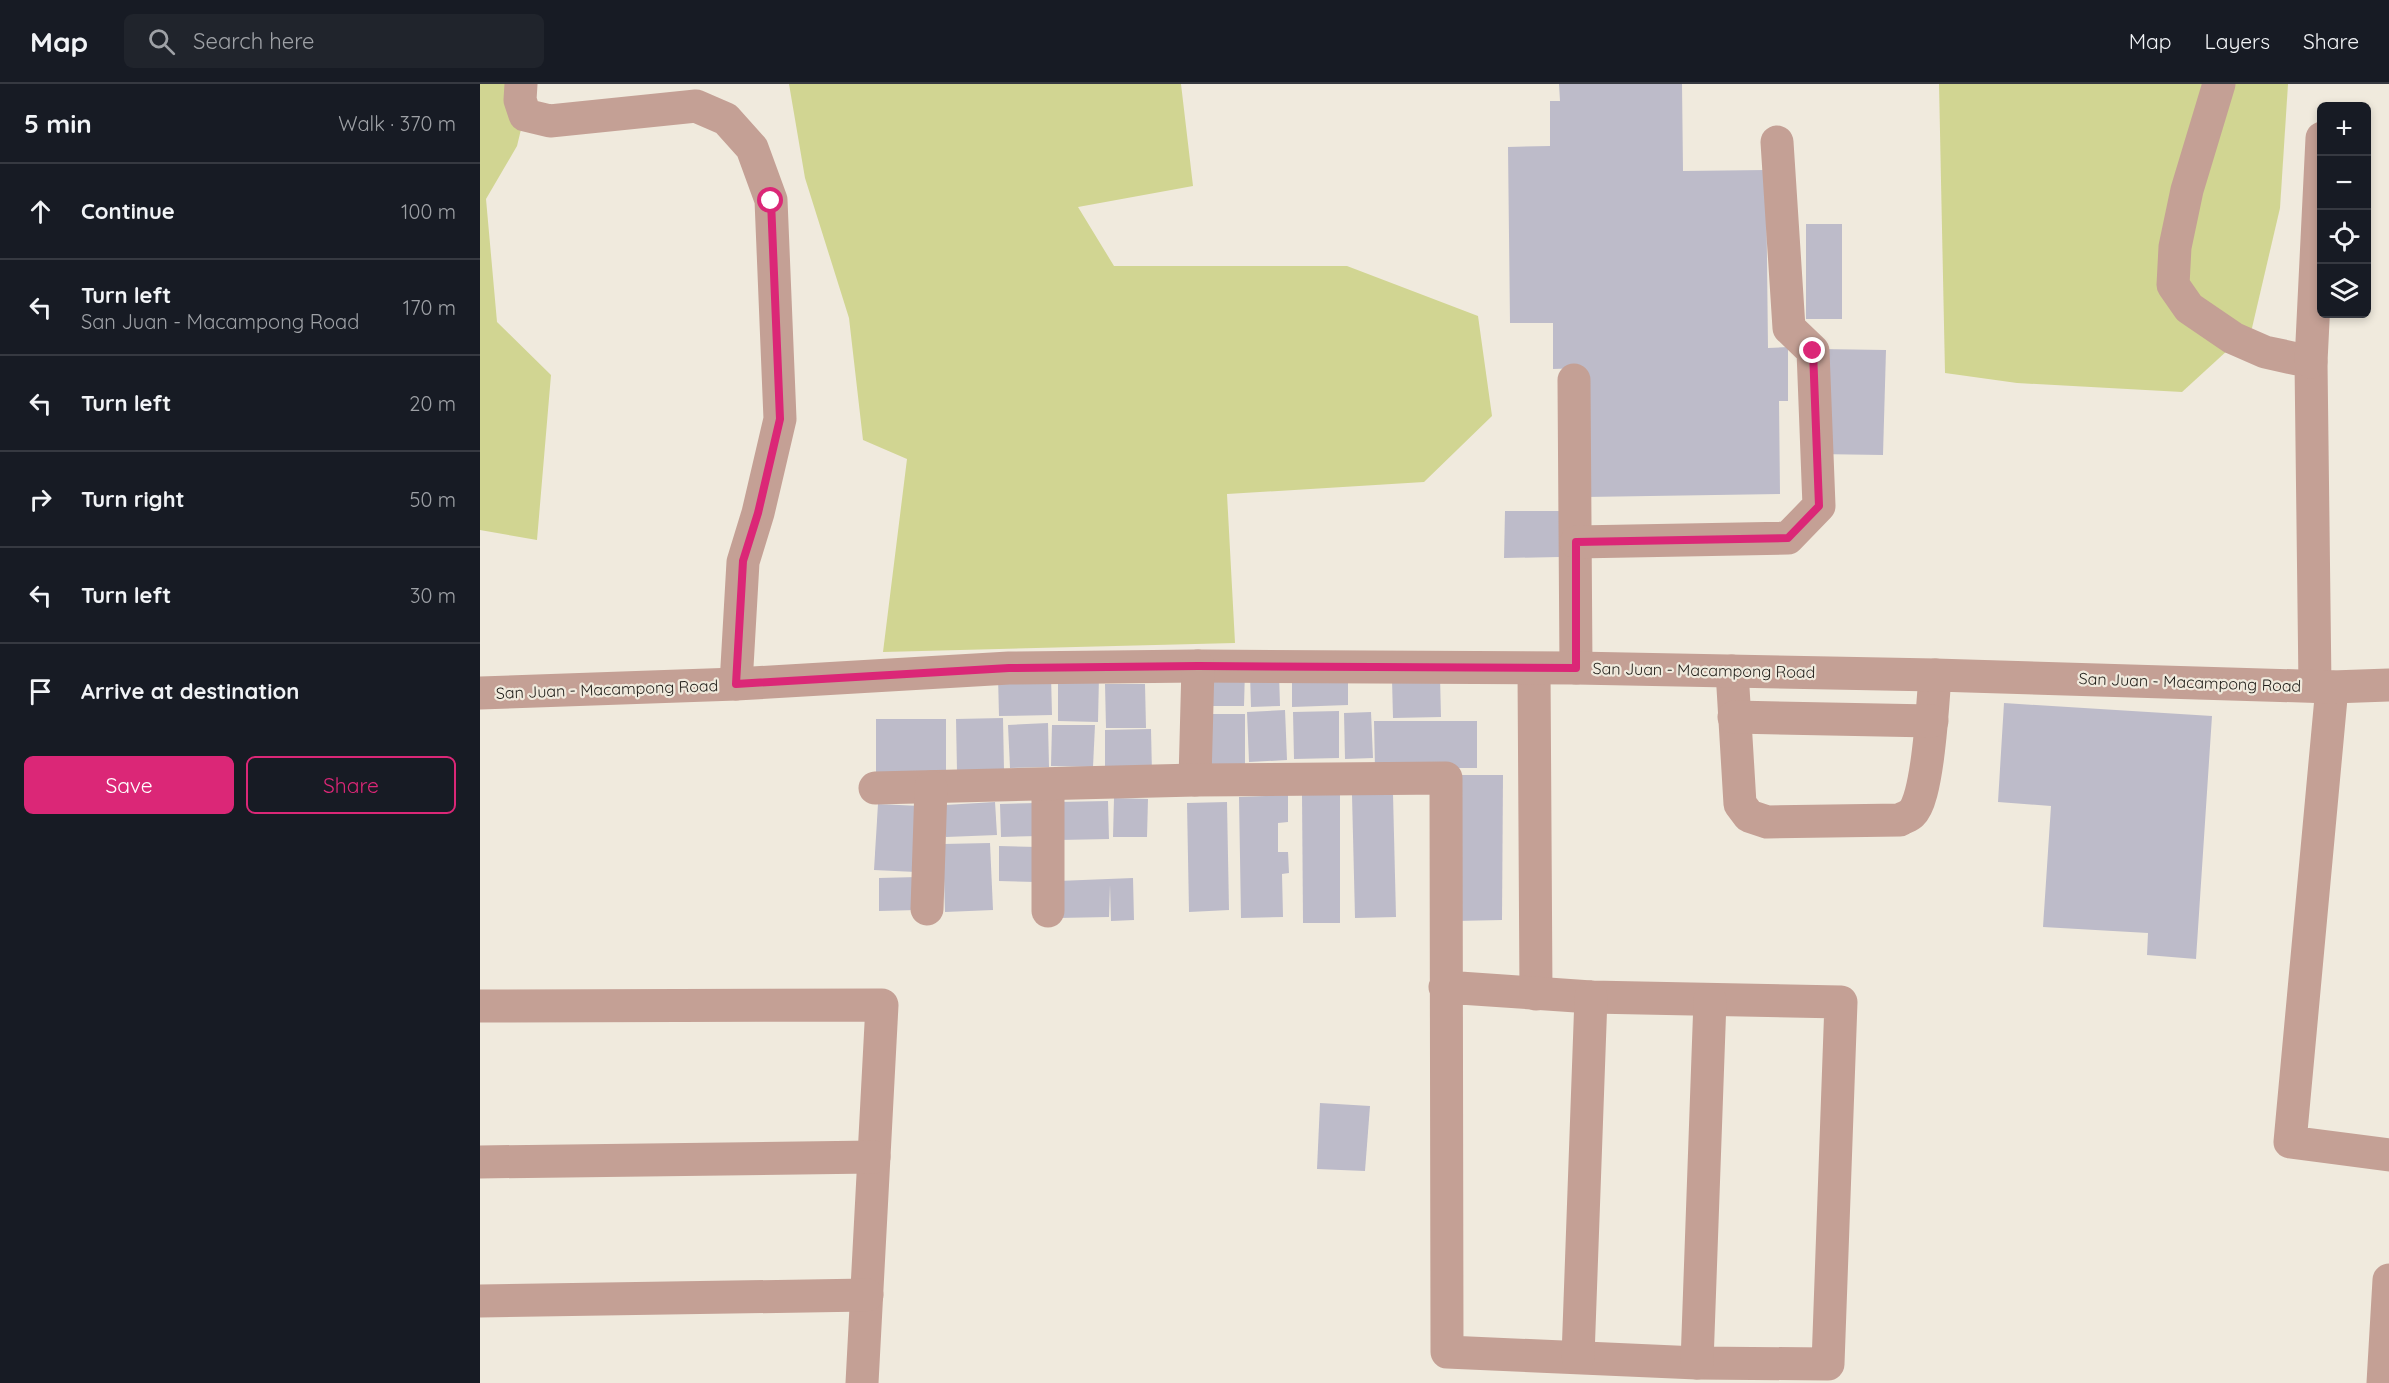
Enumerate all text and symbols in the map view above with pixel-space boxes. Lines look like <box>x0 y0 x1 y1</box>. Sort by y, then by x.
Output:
search box <box>124 14 544 68</box>
text: Map <box>30 24 88 59</box>
icon: search <box>145 25 178 58</box>
text: Search here <box>193 27 315 55</box>
text: Map <box>2129 28 2172 54</box>
text: Layers <box>2205 28 2270 54</box>
text: Share <box>2303 28 2359 54</box>
map controls <box>2317 102 2371 318</box>
button: + <box>2317 102 2371 156</box>
text: 5 min <box>24 107 92 140</box>
text: Walk · 370 m <box>338 111 456 136</box>
button: − <box>2317 156 2371 210</box>
route start <box>757 187 783 213</box>
icon: ahead <box>24 195 57 228</box>
text: Continue <box>81 197 175 225</box>
text: 100 m <box>401 199 456 224</box>
button: locate <box>2317 210 2371 264</box>
button: layers <box>2317 264 2371 318</box>
text: Turn left <box>81 281 171 309</box>
icon: left <box>24 291 57 324</box>
text: 170 m <box>403 295 456 320</box>
text: San Juan - Macampong Road <box>81 309 359 334</box>
route end <box>1799 337 1825 363</box>
icon: left <box>24 387 57 420</box>
text: Turn left <box>81 389 171 417</box>
text: 20 m <box>409 391 456 416</box>
icon: right <box>24 483 57 516</box>
text: Turn right <box>81 485 185 513</box>
text: 50 m <box>410 487 456 512</box>
icon: left <box>24 579 57 612</box>
text: Turn left <box>81 581 171 609</box>
text: 30 m <box>410 583 456 608</box>
street label: San Juan - Macampong Road <box>1593 658 1815 682</box>
street label: San Juan - Macampong Road <box>2078 668 2302 696</box>
icon: arrive <box>24 675 57 708</box>
street label: San Juan - Macampong Road <box>495 675 719 703</box>
text: Arrive at destination <box>81 677 299 705</box>
button: Save <box>24 756 234 814</box>
button: Share <box>246 756 456 814</box>

